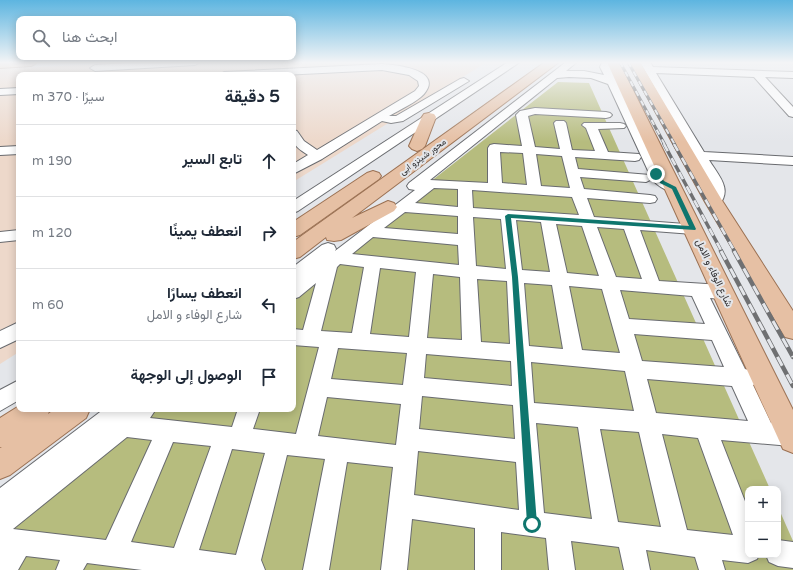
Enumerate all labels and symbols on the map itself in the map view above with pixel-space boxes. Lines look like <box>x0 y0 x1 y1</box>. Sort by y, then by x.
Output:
street label: محور شينزو ابى <box>398 136 449 178</box>
route end <box>647 165 665 183</box>
street label: شارع الوفاء و الامل <box>693 237 735 309</box>
route start <box>523 515 541 533</box>

